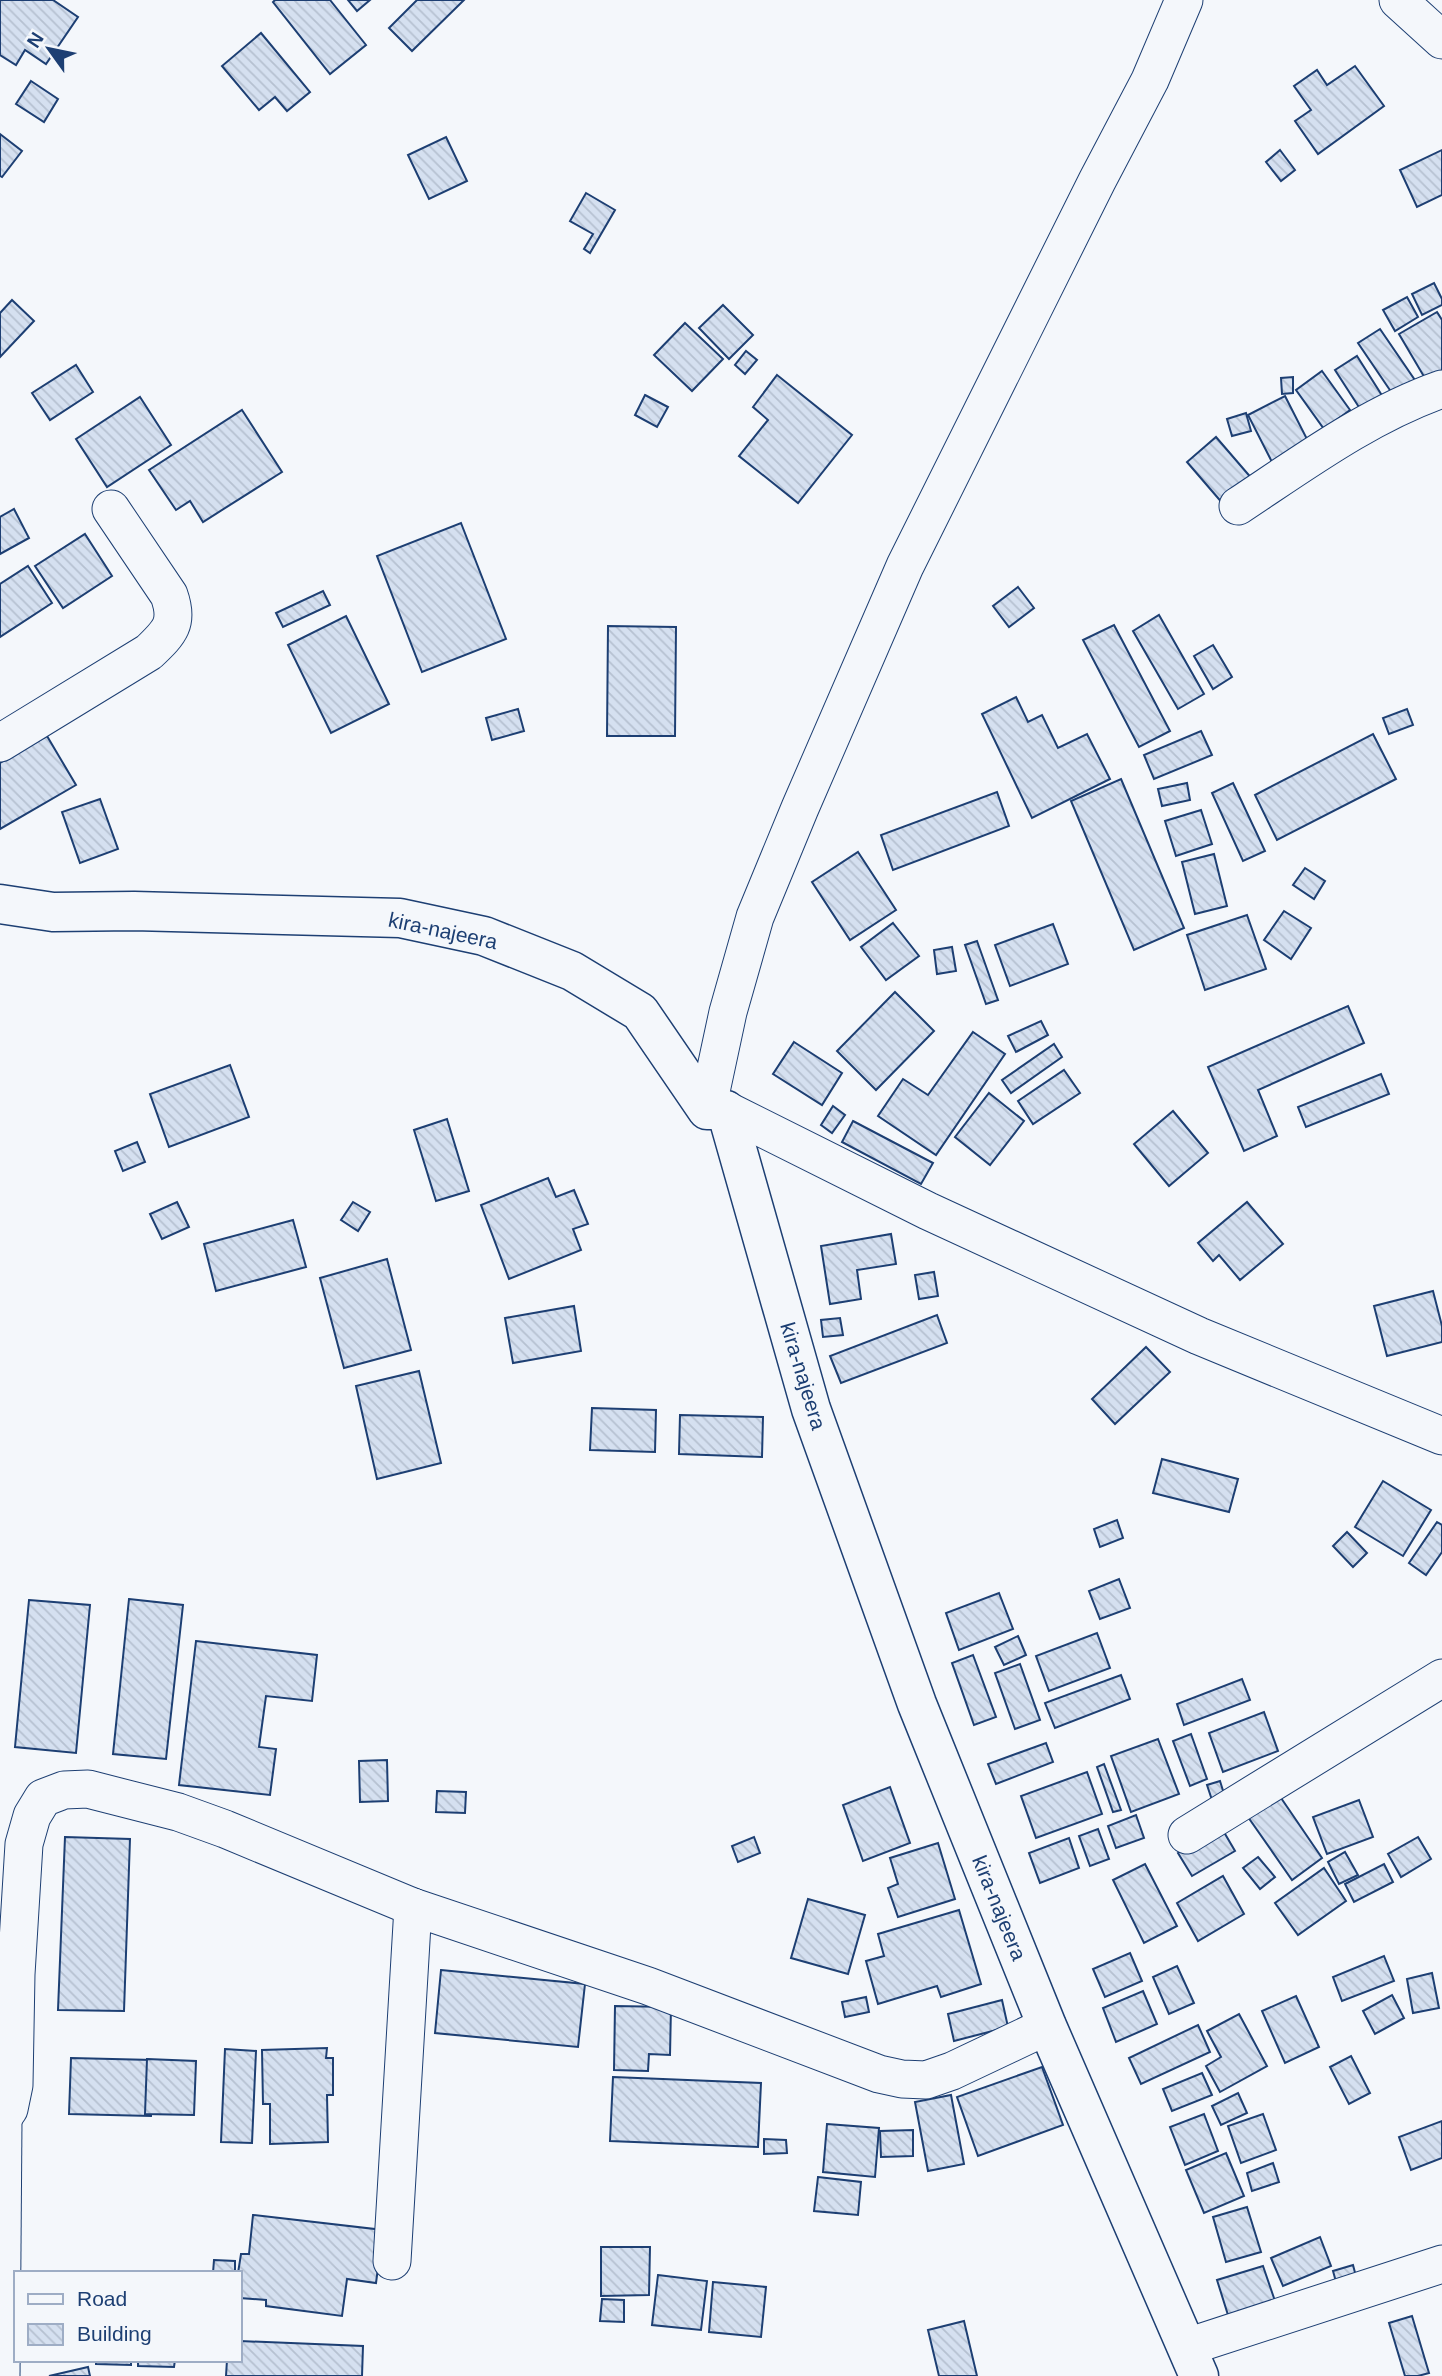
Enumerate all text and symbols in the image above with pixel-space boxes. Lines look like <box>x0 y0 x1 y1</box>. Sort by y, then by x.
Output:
north arrow <box>14 14 84 84</box>
text: N <box>23 29 48 51</box>
street label: kira-najeera <box>386 908 500 953</box>
street label: kira-najeera <box>776 1319 831 1433</box>
street label: kira-najeera <box>968 1852 1031 1964</box>
legend <box>14 2271 242 2362</box>
text: Road <box>77 2287 127 2310</box>
text: Building <box>77 2322 152 2345</box>

